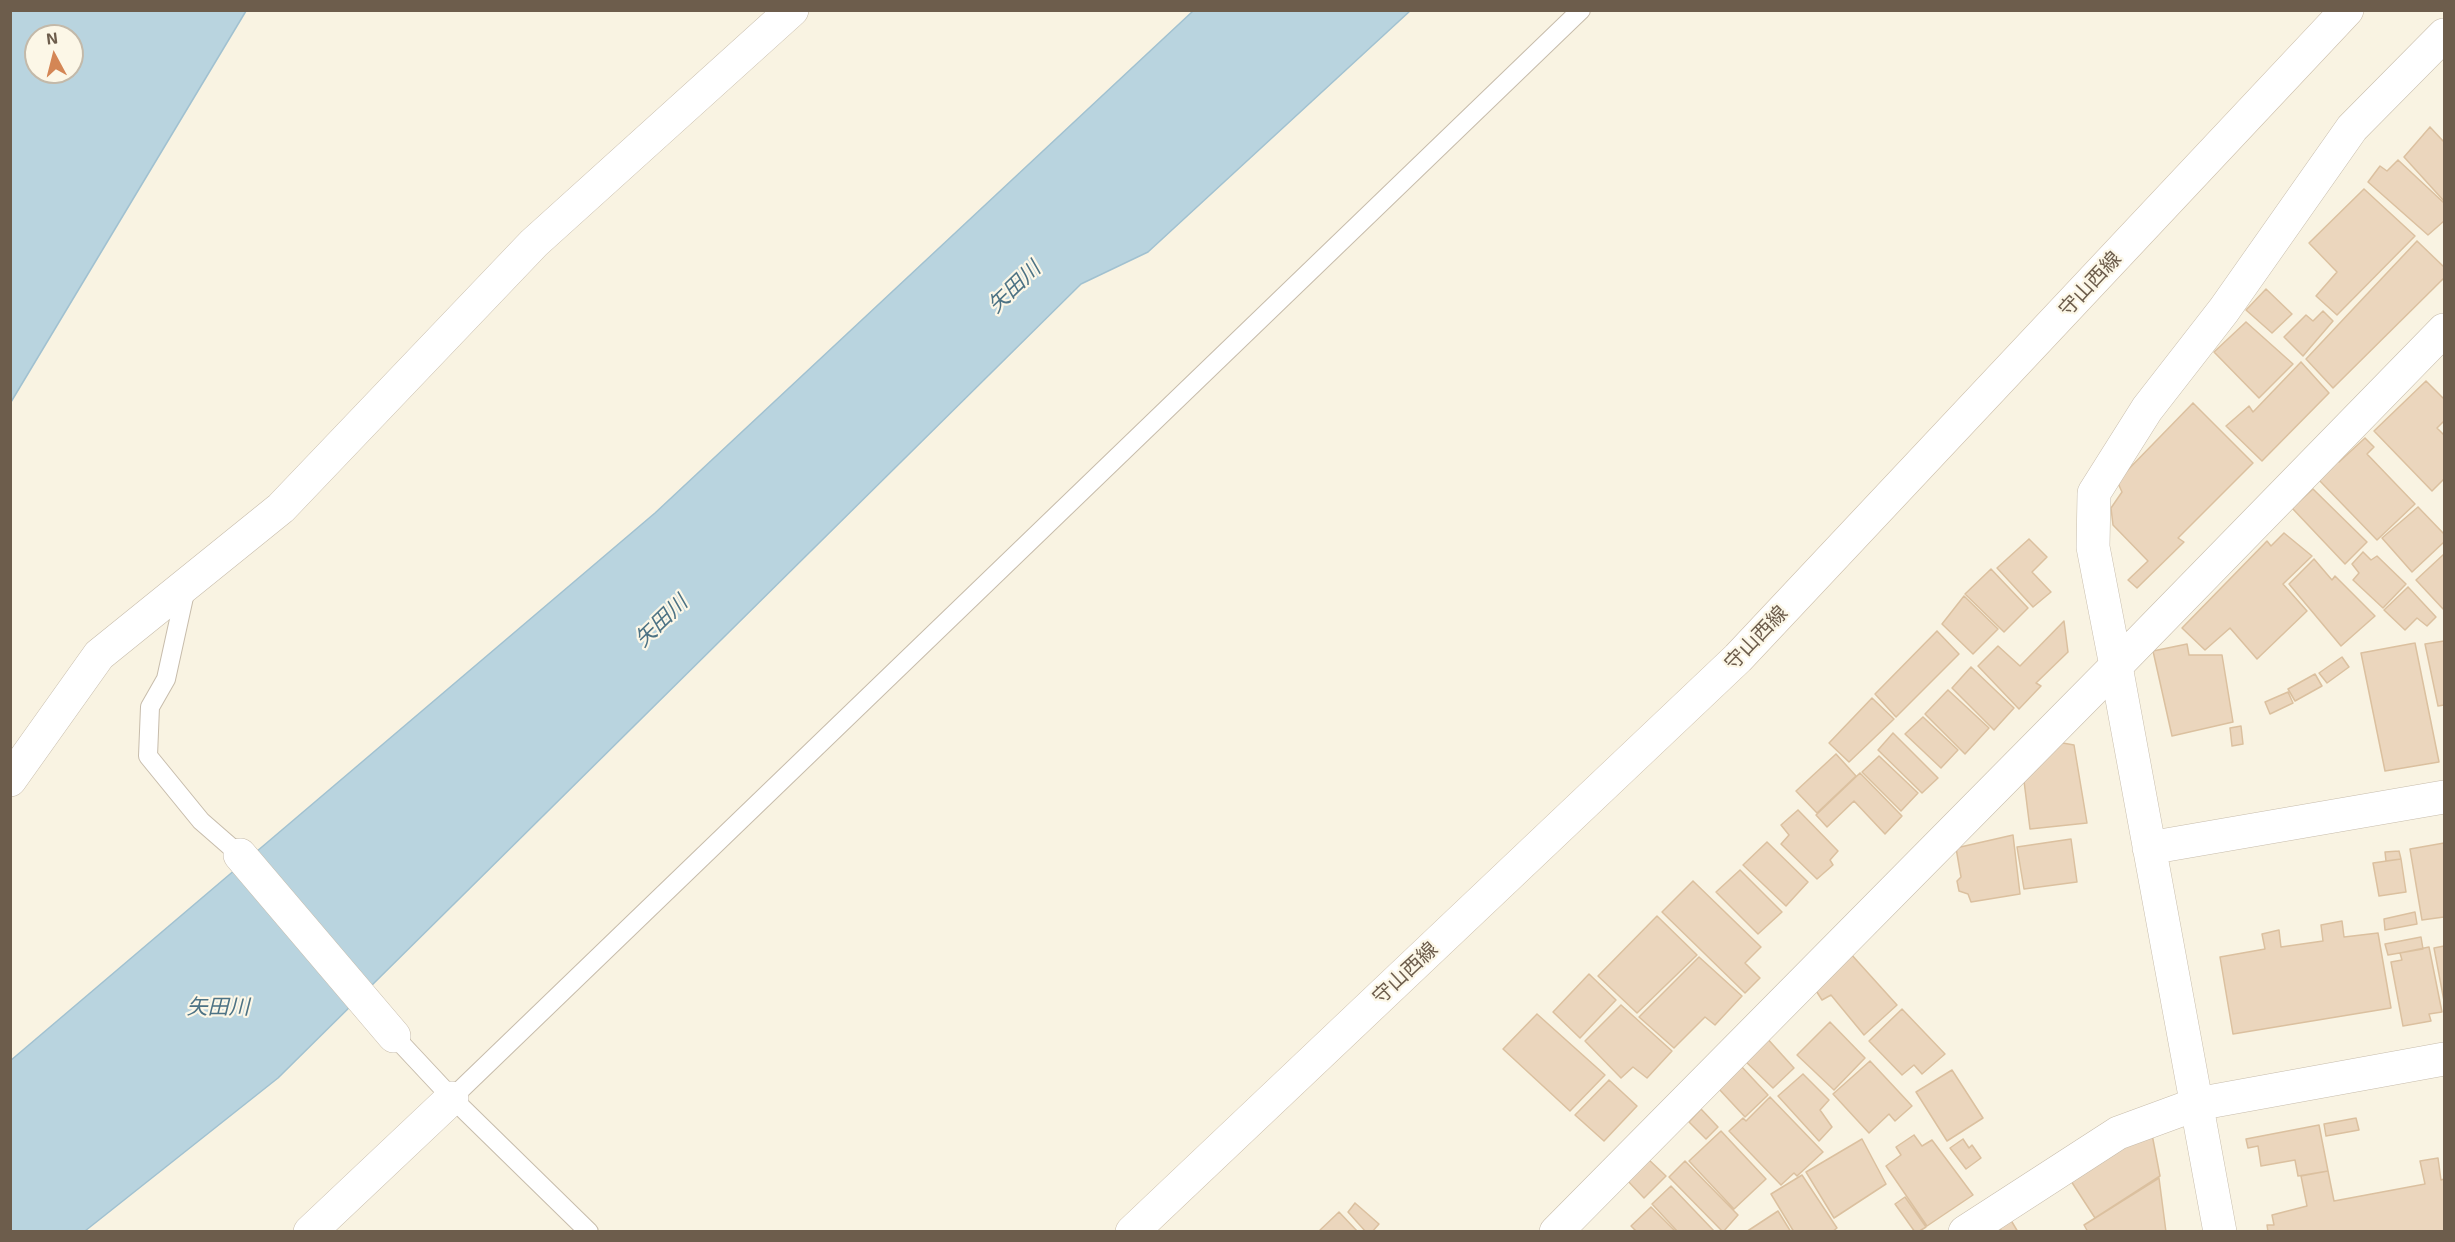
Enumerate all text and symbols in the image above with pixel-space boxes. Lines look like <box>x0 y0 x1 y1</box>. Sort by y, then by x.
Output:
north arrow <box>24 24 84 84</box>
text: N <box>45 27 59 48</box>
street label: 守山西線 <box>2054 247 2126 321</box>
water label: 矢田川 <box>983 256 1045 318</box>
water label: 矢田川 <box>630 590 692 652</box>
street label: 守山西線 <box>1720 601 1792 675</box>
street label: 守山西線 <box>1368 937 1442 1009</box>
water label: 矢田川 <box>187 994 249 1020</box>

